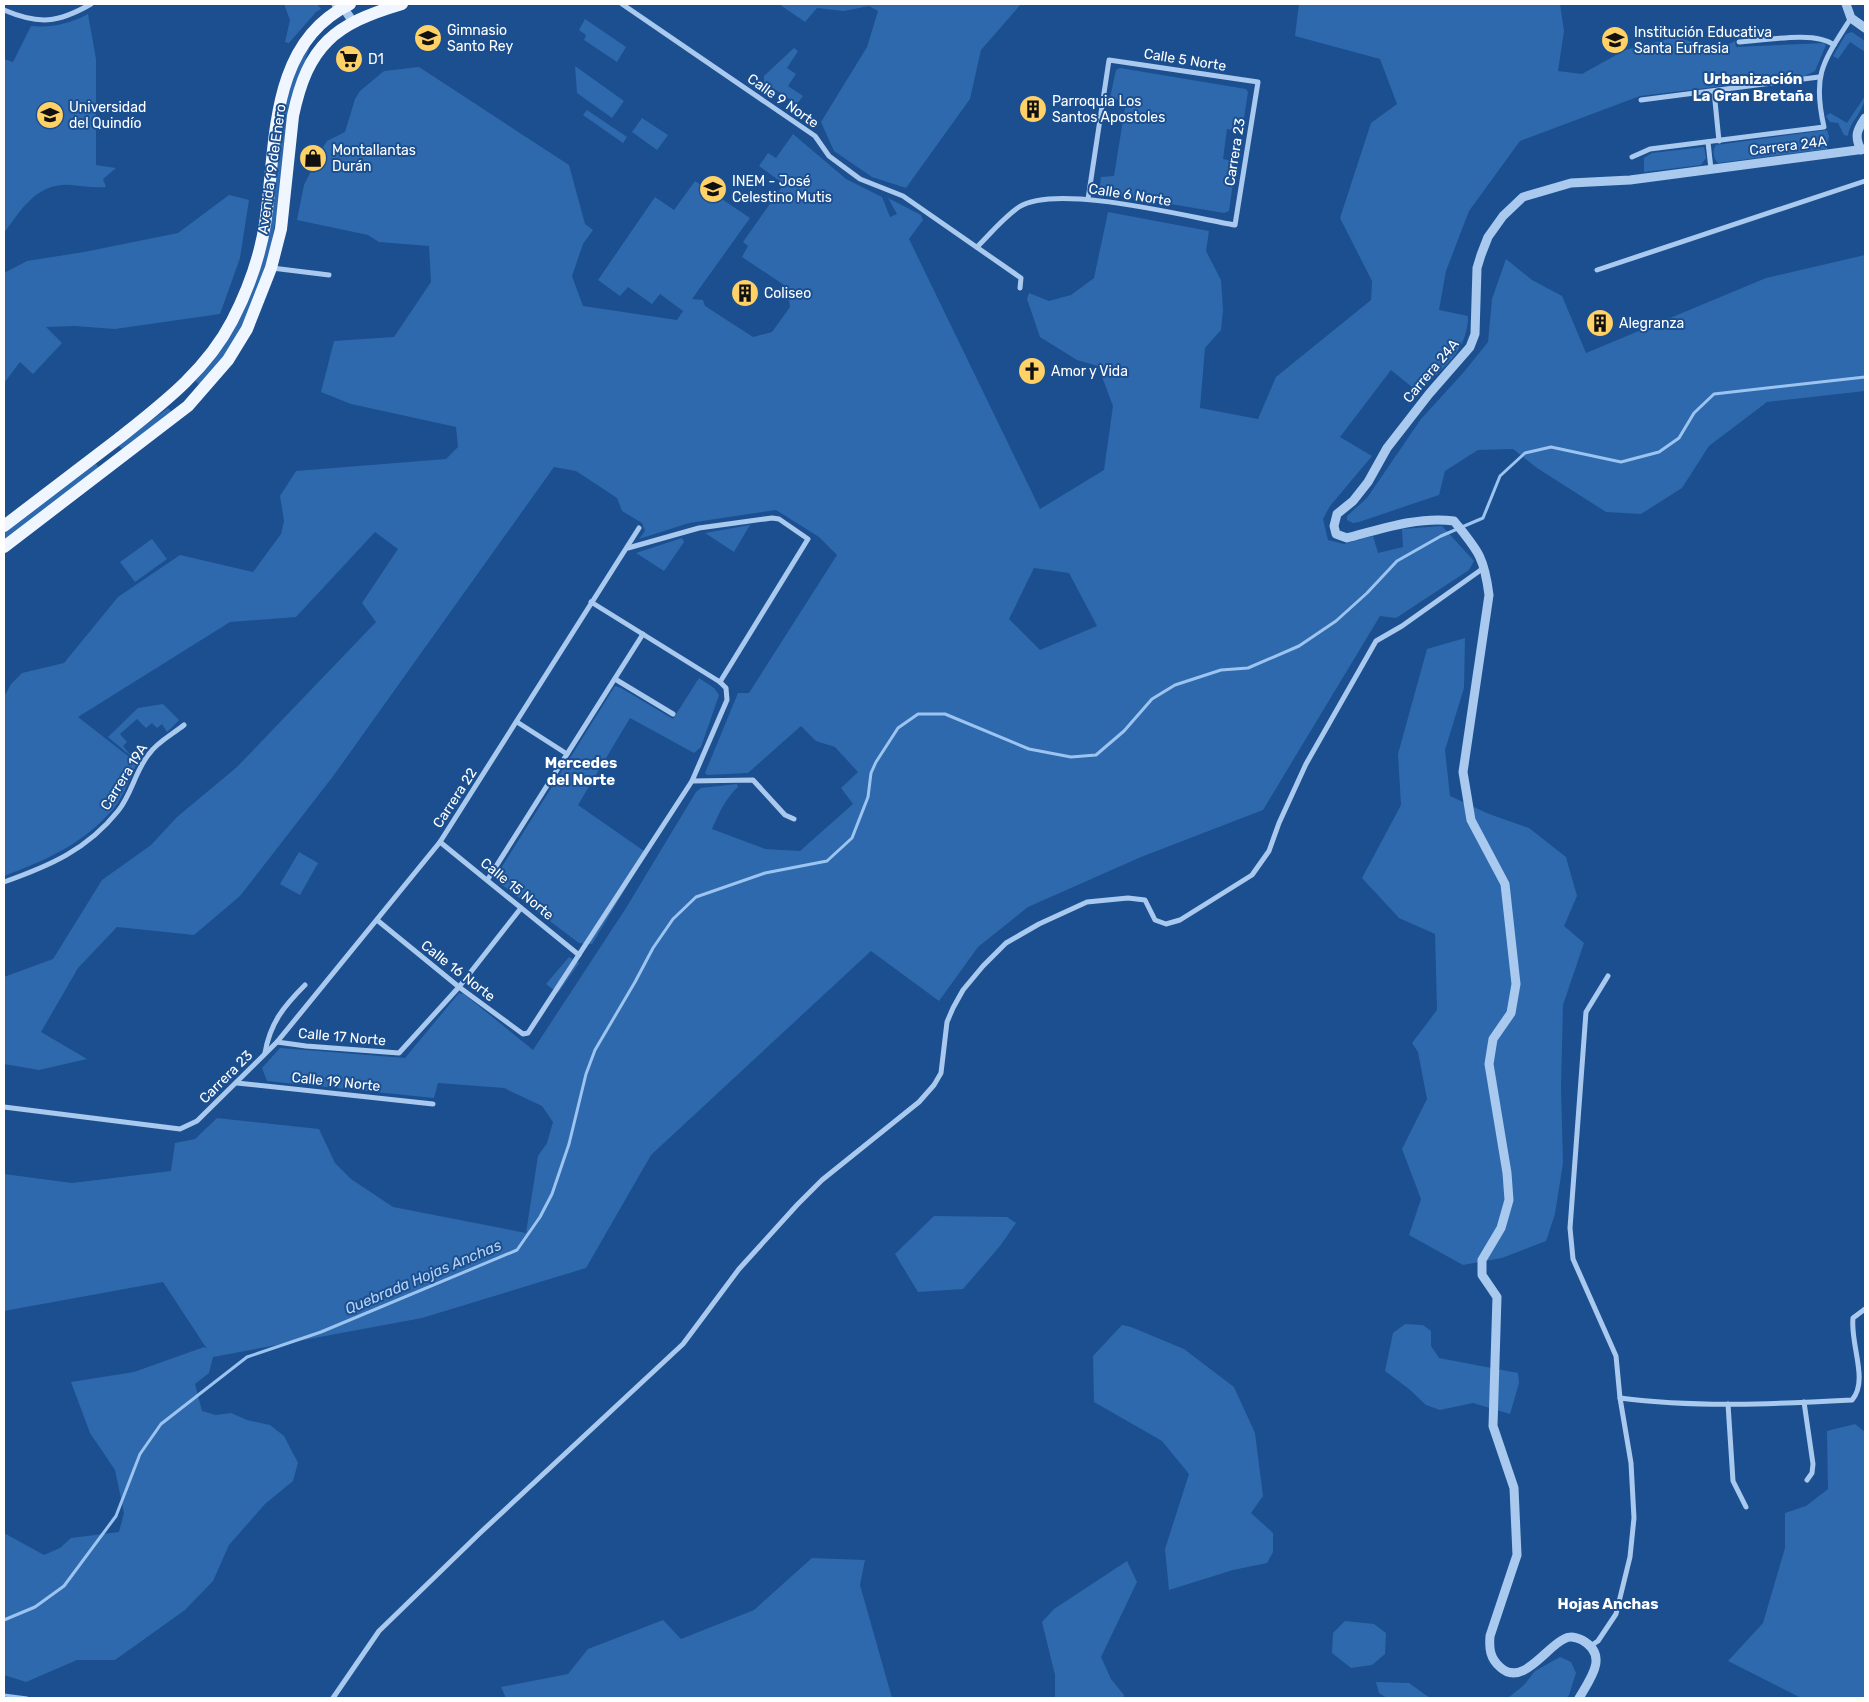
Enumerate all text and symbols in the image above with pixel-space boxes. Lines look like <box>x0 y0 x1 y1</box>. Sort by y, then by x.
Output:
place label: Gimnasio Santo Rey <box>447 22 513 55</box>
school or university icon: Gimnasio Santo Rey <box>413 23 443 53</box>
place label: Institución Educativa Santa Eufrasia <box>1634 24 1772 57</box>
school or university icon: Institución Educativa Santa Eufrasia <box>1600 25 1630 55</box>
supermarket icon: D1 <box>334 44 364 74</box>
street label: Calle 5 Norte <box>1143 45 1228 75</box>
place label: D1 <box>368 51 384 68</box>
street label: Calle 9 Norte <box>744 70 822 132</box>
district label: Urbanización La Gran Bretaña <box>1693 70 1814 105</box>
place label: Parroquia Los Santos Apostoles <box>1052 93 1165 126</box>
building icon: Parroquia Los Santos Apostoles <box>1018 94 1048 124</box>
place label: Universidad del Quindío <box>69 99 146 132</box>
school or university icon: Universidad del Quindío <box>35 100 65 130</box>
street label: Avenida 19 de Enero <box>254 103 290 235</box>
street label: Carrera 23 <box>1221 117 1249 187</box>
street label: Carrera 24A <box>1748 133 1828 159</box>
place label: Montallantas Durán <box>332 142 416 175</box>
shop icon: Montallantas Durán <box>298 143 328 173</box>
place label: INEM - José Celestino Mutis <box>732 173 832 206</box>
school or university icon: INEM - José Celestino Mutis <box>698 174 728 204</box>
street label: Calle 6 Norte <box>1087 180 1173 210</box>
building icon: Coliseo <box>730 278 760 308</box>
place label: Coliseo <box>764 285 811 302</box>
building icon: Alegranza <box>1585 308 1615 338</box>
place label: Alegranza <box>1619 315 1684 332</box>
street label: Carrera 24A <box>1399 335 1463 406</box>
church icon: Amor y Vida <box>1017 356 1047 386</box>
place label: Amor y Vida <box>1051 363 1128 380</box>
street label: Carrera 19A <box>97 740 151 813</box>
district label: Mercedes del Norte <box>545 754 617 789</box>
street label: Carrera 22 <box>429 765 481 831</box>
street label: Calle 15 Norte <box>477 854 557 924</box>
street label: Calle 16 Norte <box>418 937 499 1005</box>
street label: Calle 17 Norte <box>297 1025 387 1049</box>
street label: Carrera 23 <box>196 1047 256 1107</box>
street label: Calle 19 Norte <box>291 1069 381 1095</box>
water label: Quebrada Hojas Anchas <box>342 1236 504 1318</box>
district label: Hojas Anchas <box>1558 1595 1658 1613</box>

